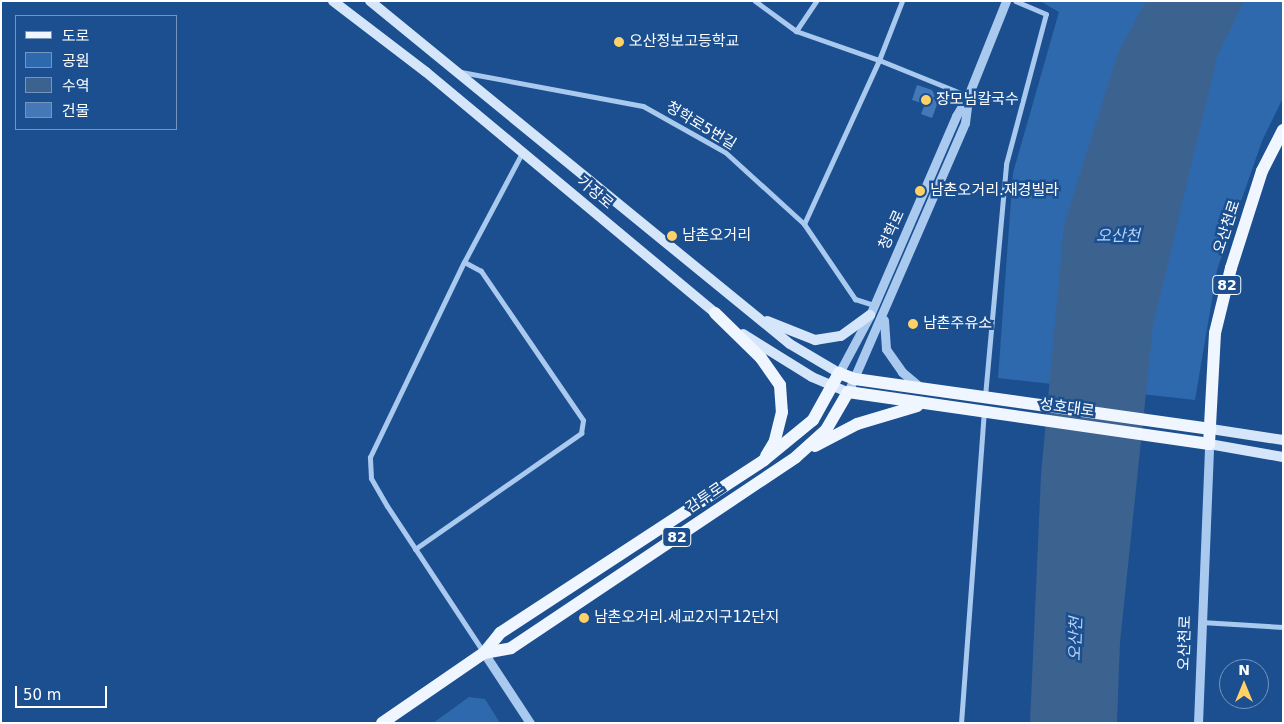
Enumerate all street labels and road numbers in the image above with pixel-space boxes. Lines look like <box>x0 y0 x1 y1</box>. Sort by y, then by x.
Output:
street label: 청학로5번길 <box>663 98 739 154</box>
street label: 가장로 <box>573 173 617 213</box>
street label: 오산천로 <box>1210 198 1244 256</box>
street label: 청학로 <box>875 207 909 253</box>
road number: 82 <box>1212 274 1242 296</box>
street label: 성호대로 <box>1038 395 1096 421</box>
street label: 감투로 <box>683 479 727 517</box>
road number: 82 <box>662 526 692 548</box>
street label: 오산천로 <box>1175 615 1195 671</box>

